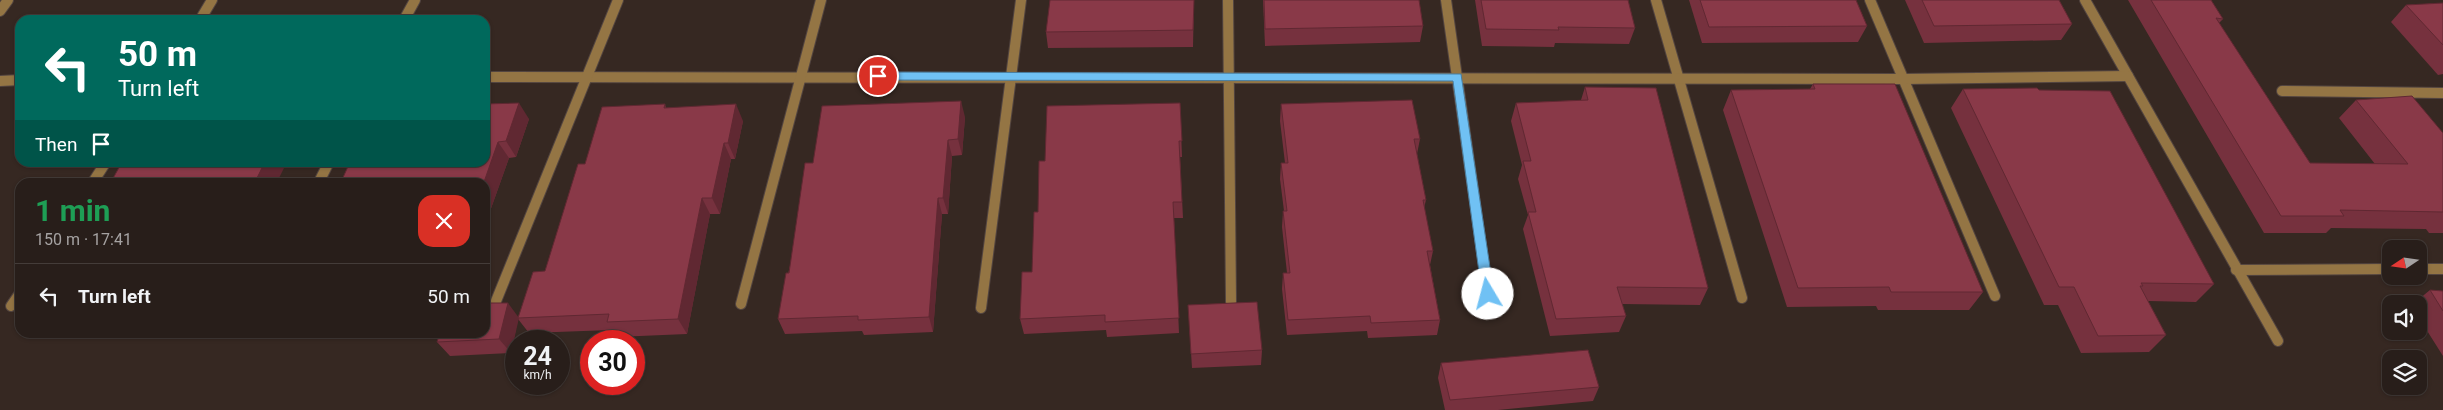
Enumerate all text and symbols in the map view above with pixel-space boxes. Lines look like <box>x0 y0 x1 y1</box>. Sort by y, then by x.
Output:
text: 50 m <box>118 34 197 75</box>
icon: left <box>35 35 100 100</box>
pin <box>857 55 899 97</box>
icon: arrive <box>864 62 892 90</box>
text: Turn left <box>118 76 199 101</box>
icon: arrive <box>87 130 115 158</box>
text: Then <box>35 133 77 156</box>
text: 1 min <box>35 193 110 228</box>
button: close <box>418 195 470 247</box>
text: 150 m · 17:41 <box>35 230 132 249</box>
north arrow <box>2382 240 2428 285</box>
map controls <box>2382 240 2427 395</box>
position arrow <box>1461 267 1513 319</box>
icon: left <box>35 282 63 310</box>
text: Turn left <box>78 285 151 308</box>
text: 50 m <box>427 285 470 308</box>
button: sound <box>2382 295 2427 340</box>
speed limit sign: 30 <box>580 330 645 395</box>
text: 24 <box>523 342 552 371</box>
button: layers <box>2382 350 2427 395</box>
text: km/h <box>523 368 552 382</box>

